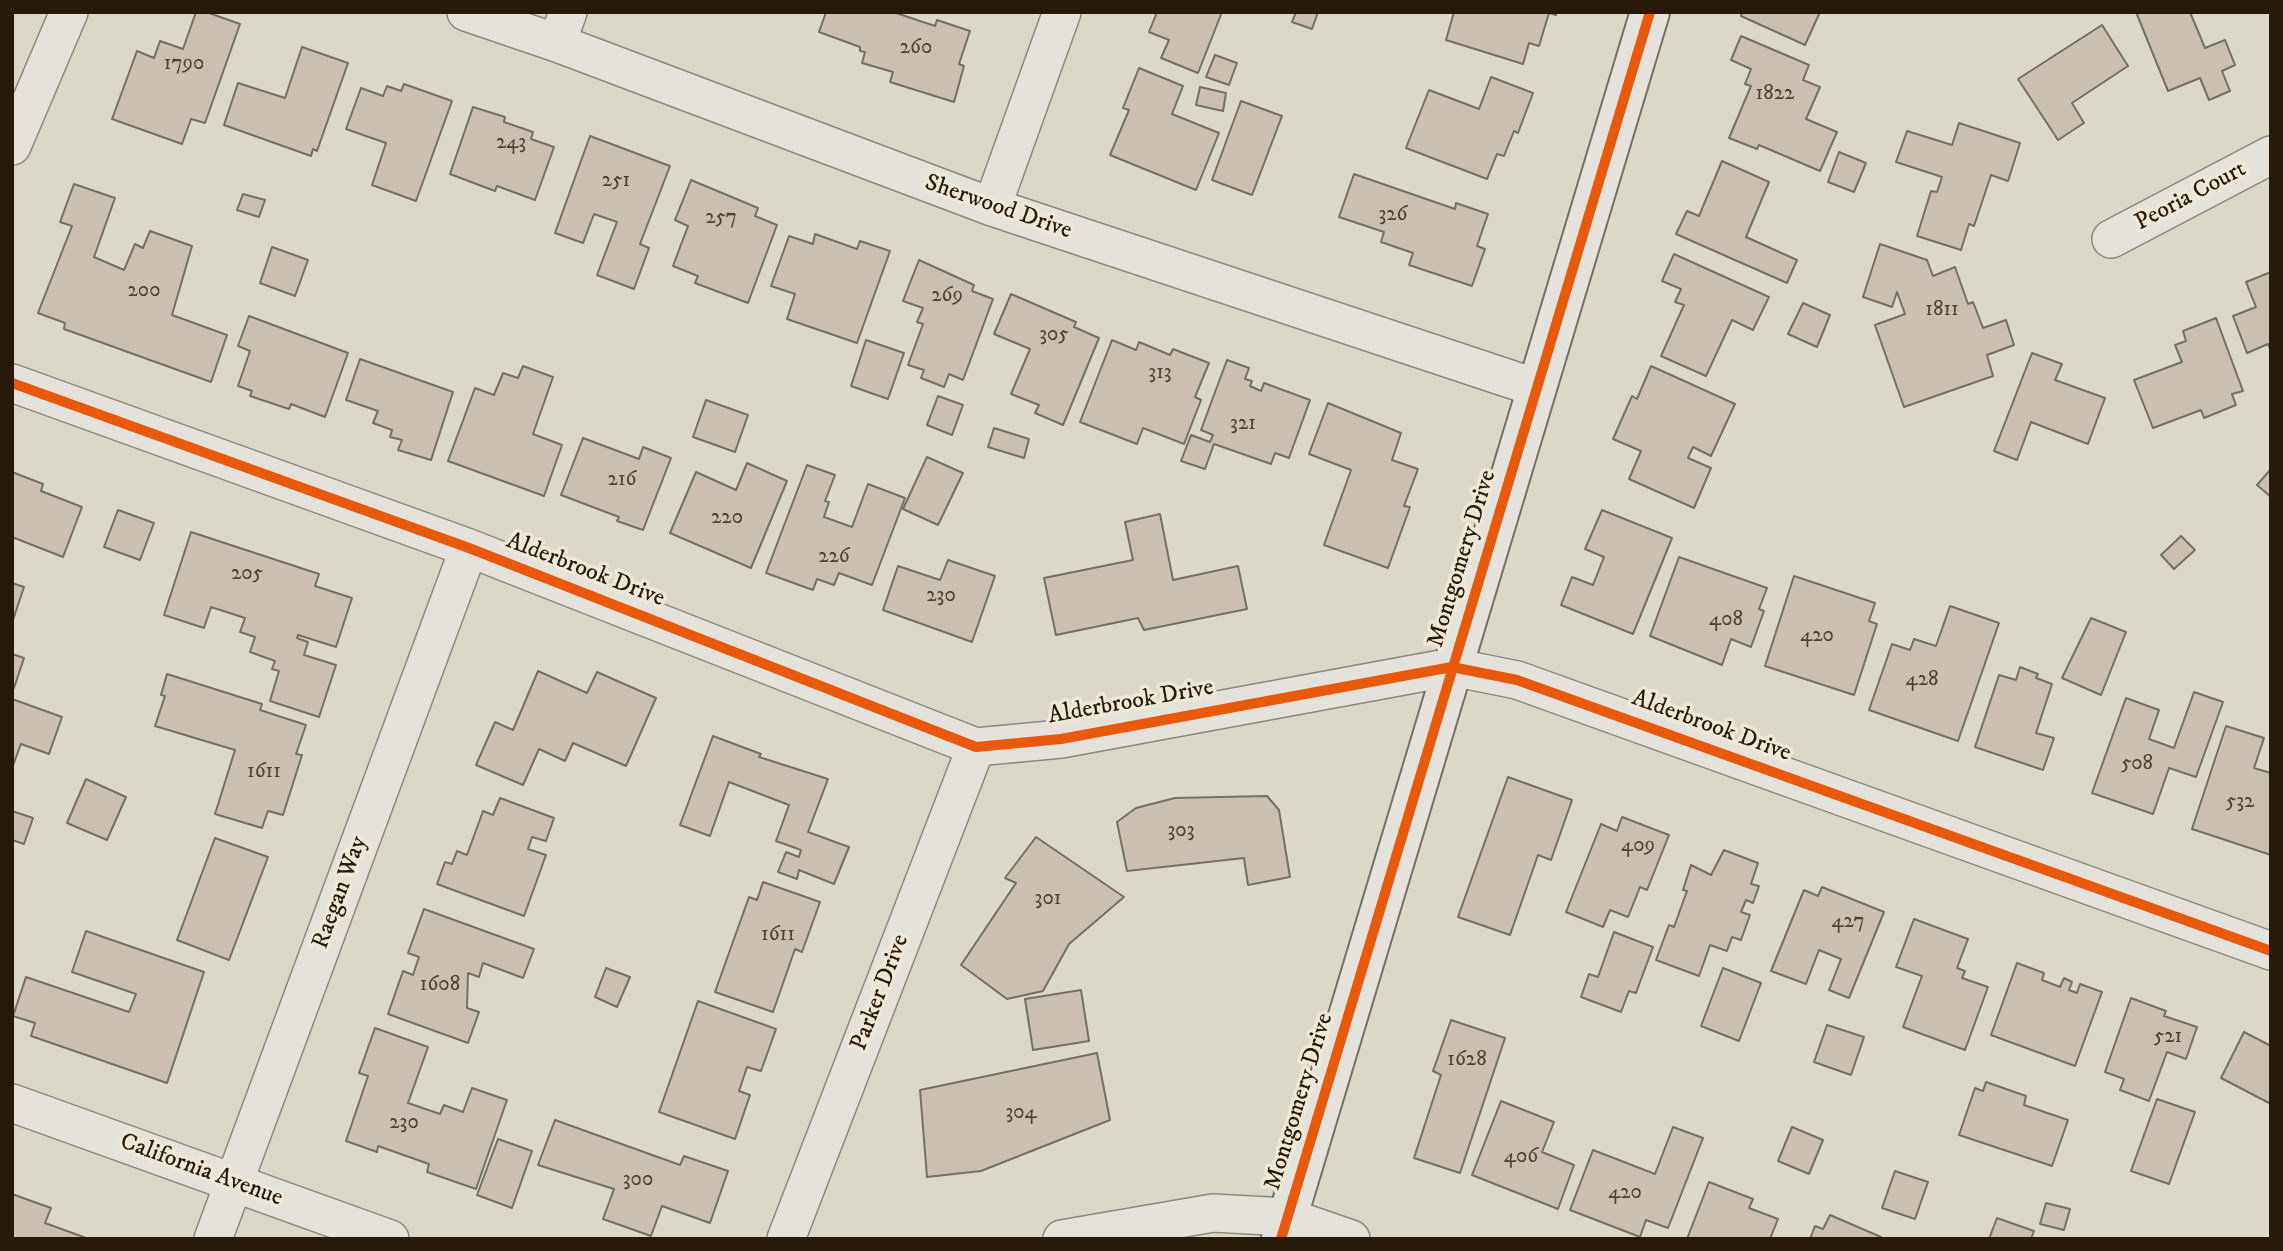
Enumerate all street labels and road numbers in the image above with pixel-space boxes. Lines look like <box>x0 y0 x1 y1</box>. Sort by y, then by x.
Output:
street label: Peoria Court <box>2131 156 2251 238</box>
street label: Sherwood Drive <box>921 169 1075 247</box>
street label: Montgomery Drive <box>1422 467 1504 651</box>
street label: Alderbrook Drive <box>502 528 668 614</box>
street label: Alderbrook Drive <box>1046 674 1216 732</box>
street label: Alderbrook Drive <box>1628 685 1794 769</box>
street label: Raegan Way <box>307 833 375 953</box>
street label: Parker Drive <box>846 931 916 1055</box>
street label: Montgomery Drive <box>1259 1010 1341 1194</box>
street label: California Avenue <box>116 1128 286 1214</box>

